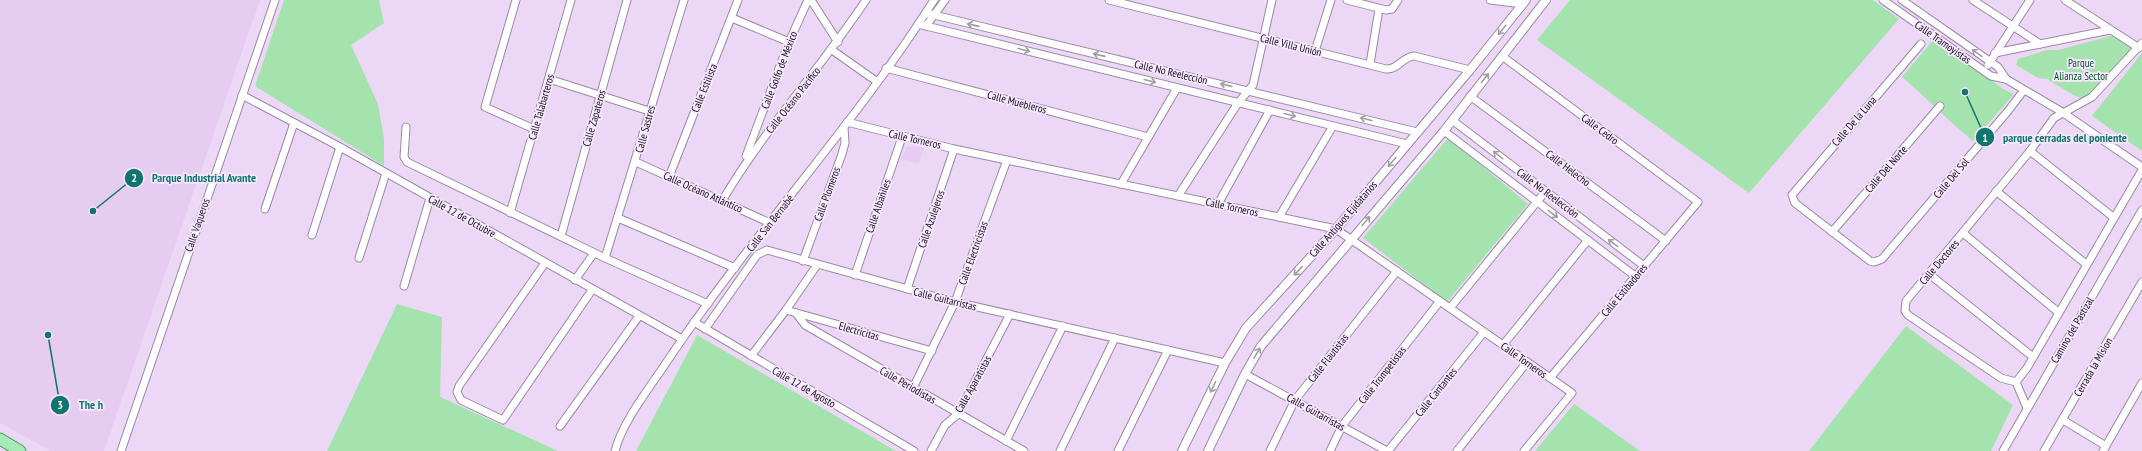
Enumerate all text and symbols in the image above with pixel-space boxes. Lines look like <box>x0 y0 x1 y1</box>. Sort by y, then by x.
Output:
street label: Calle Tramoyistas <box>1912 17 1974 67</box>
one-way arrow <box>967 21 980 28</box>
one-way arrow <box>1498 25 1506 36</box>
street label: Calle Golfo de México <box>758 29 800 111</box>
street label: Calle Villa Unión <box>1259 31 1323 59</box>
one-way arrow <box>1017 47 1030 54</box>
one-way arrow <box>1972 49 1983 57</box>
one-way arrow <box>1093 51 1106 59</box>
park label: Parque Alianza Sector <box>2054 56 2108 83</box>
street label: Calle No Reelección <box>1133 57 1209 87</box>
street label: Calle Estilista <box>688 62 720 114</box>
street label: Calle Océano Pacífico <box>763 64 823 136</box>
street label: Calle Talabarteros <box>525 72 557 142</box>
one-way arrow <box>1480 72 1489 83</box>
one-way arrow <box>1143 78 1156 85</box>
one-way arrow <box>1220 81 1233 89</box>
street label: Calle Muebleros <box>986 87 1049 117</box>
street label: Calle Zapateros <box>579 88 609 148</box>
street label: Calle De la Luna <box>1828 93 1880 149</box>
street label: Calle Sastres <box>632 104 658 154</box>
street label: Calle Cedro <box>1579 110 1622 148</box>
one-way arrow <box>1283 112 1296 120</box>
one-way arrow <box>1360 115 1373 123</box>
callout: parque cerradas del poniente <box>1975 125 2135 149</box>
street label: Calle Torneros <box>887 126 943 152</box>
text: 1 <box>1982 130 1988 145</box>
text: parque cerradas del poniente <box>2003 130 2127 145</box>
street label: Calle Del Norte <box>1862 142 1911 195</box>
street label: Calle Helecho <box>1543 147 1593 189</box>
one-way arrow <box>1493 151 1504 160</box>
street label: Calle Del Sol <box>1930 155 1972 201</box>
one-way arrow <box>1387 157 1396 168</box>
street label: Calle Plomeros <box>811 165 843 223</box>
street label: Calle No Reelección <box>1514 165 1582 221</box>
callout: Parque Industrial Avante <box>124 166 264 190</box>
street label: Calle Océano Atlántico <box>661 168 745 216</box>
text: 2 <box>131 170 137 185</box>
text: Parque Industrial Avante <box>152 170 256 185</box>
street label: Calle Albañiles <box>862 177 894 235</box>
street label: Calle Antiguos Ejidatarios <box>1306 178 1380 260</box>
street label: Calle Azulejeros <box>915 188 948 250</box>
street label: Calle San Bernabé <box>743 191 797 254</box>
street label: Calle 12 de Octubre <box>426 192 499 241</box>
street label: Calle Torneros <box>1204 195 1260 219</box>
street label: Calle Vaqueros <box>181 196 213 254</box>
one-way arrow <box>1547 210 1558 218</box>
one-way arrow <box>1361 215 1370 226</box>
street label: Calle Electricistas <box>955 219 991 287</box>
street label: Calle Doctores <box>1916 236 1962 287</box>
one-way arrow <box>1607 238 1618 247</box>
street label: Calle Estibadores <box>1598 260 1650 319</box>
one-way arrow <box>1294 266 1303 276</box>
street label: Calle Guitarristas <box>912 284 978 314</box>
street label: Camino del Pastizal <box>2047 294 2097 366</box>
street label: Electricitas <box>837 319 881 344</box>
street label: Calle Flautistas <box>1305 331 1351 385</box>
street label: Cerrada la Mision <box>2071 335 2116 399</box>
street label: Calle Torneros <box>1498 339 1550 381</box>
street label: Calle Trompetistas <box>1355 343 1409 407</box>
one-way arrow <box>1253 347 1261 359</box>
street label: Calle Aparatistas <box>952 353 995 415</box>
street label: Calle 12 de Agosto <box>770 363 838 411</box>
street label: Calle Periodistas <box>877 363 939 407</box>
street label: Calle Cantantes <box>1412 365 1460 419</box>
one-way arrow <box>1209 380 1216 392</box>
street label: Calle Guitarristas <box>1284 390 1348 434</box>
callout: The h <box>50 393 111 417</box>
text: 3 <box>57 397 63 412</box>
text: The h <box>79 397 103 412</box>

